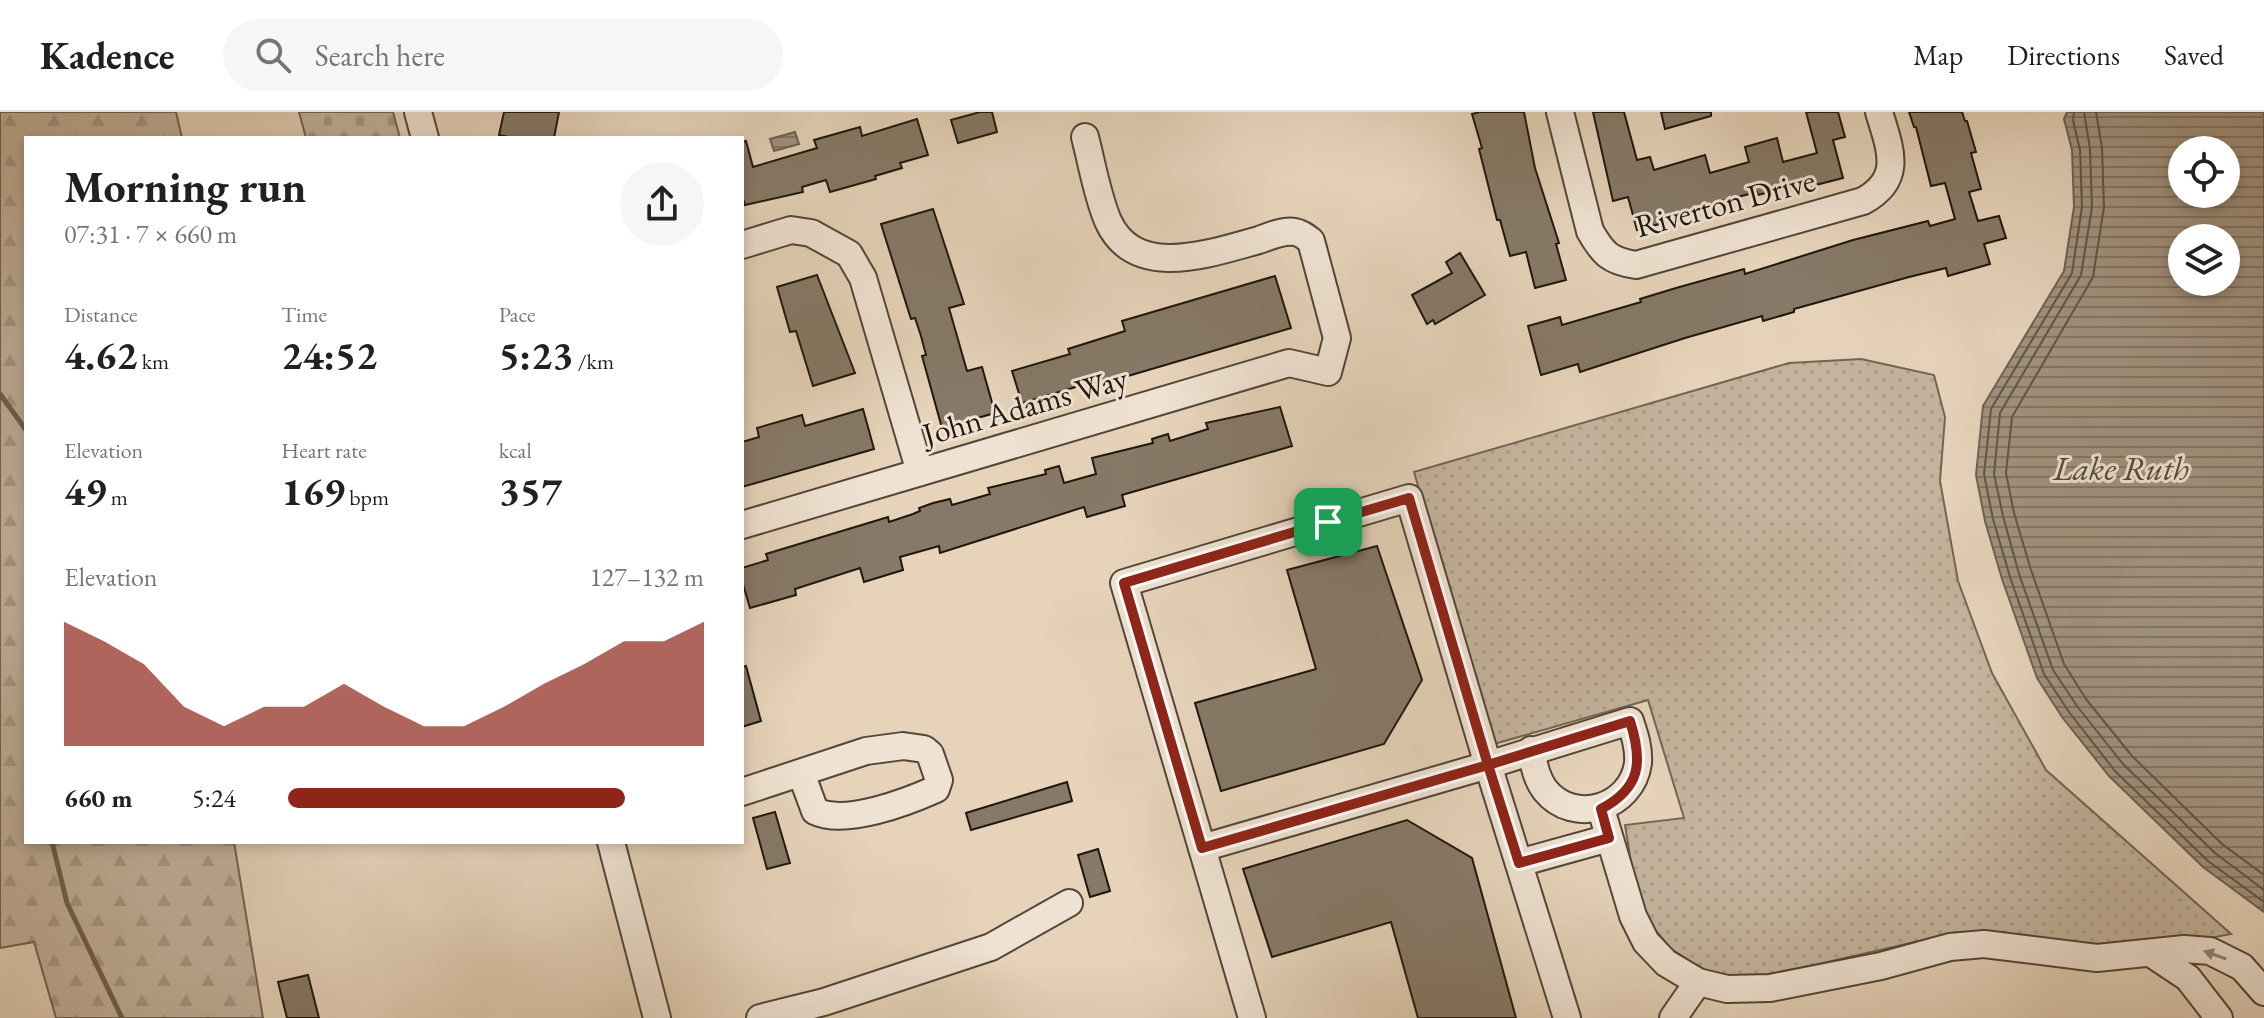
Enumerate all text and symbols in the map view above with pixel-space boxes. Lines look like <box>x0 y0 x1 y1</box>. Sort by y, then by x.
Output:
search box <box>223 19 783 91</box>
text: Kadence <box>40 31 175 80</box>
icon: search <box>251 33 295 77</box>
text: Search here <box>315 36 445 75</box>
text: Map <box>1913 37 1963 73</box>
text: Directions <box>2007 37 2120 73</box>
text: Saved <box>2164 37 2224 73</box>
map controls <box>2168 136 2240 296</box>
button: locate <box>2168 136 2240 208</box>
text: Morning run <box>64 158 306 215</box>
street label: Riverton Drive <box>1630 159 1820 247</box>
button: share <box>620 162 704 246</box>
text: 07:31 · 7 × 660 m <box>64 217 237 251</box>
button: layers <box>2168 224 2240 296</box>
text: Distance <box>64 300 137 329</box>
text: Time <box>281 300 327 329</box>
text: Pace <box>499 300 536 329</box>
text: 4.62 <box>64 329 137 381</box>
text: 24:52 <box>281 329 377 381</box>
text: 5:23 <box>499 329 573 381</box>
text: km <box>137 347 169 376</box>
text: /km <box>573 347 614 376</box>
street label: John Adams Way <box>915 356 1133 456</box>
text: Elevation <box>64 436 143 465</box>
text: Heart rate <box>281 436 367 465</box>
text: kcal <box>499 436 532 465</box>
water label: Lake Ruth <box>2052 446 2190 490</box>
text: 49 <box>64 465 106 517</box>
text: 169 <box>281 465 345 517</box>
text: 357 <box>499 465 562 517</box>
text: m <box>106 483 128 512</box>
text: bpm <box>345 483 389 512</box>
pin <box>1294 488 1362 556</box>
icon: arrive <box>1306 500 1350 544</box>
text: Elevation <box>64 560 158 594</box>
text: 127–132 m <box>589 560 704 594</box>
text: 660 m <box>64 781 132 815</box>
text: 5:24 <box>192 781 236 815</box>
one-way arrow <box>2203 948 2227 961</box>

